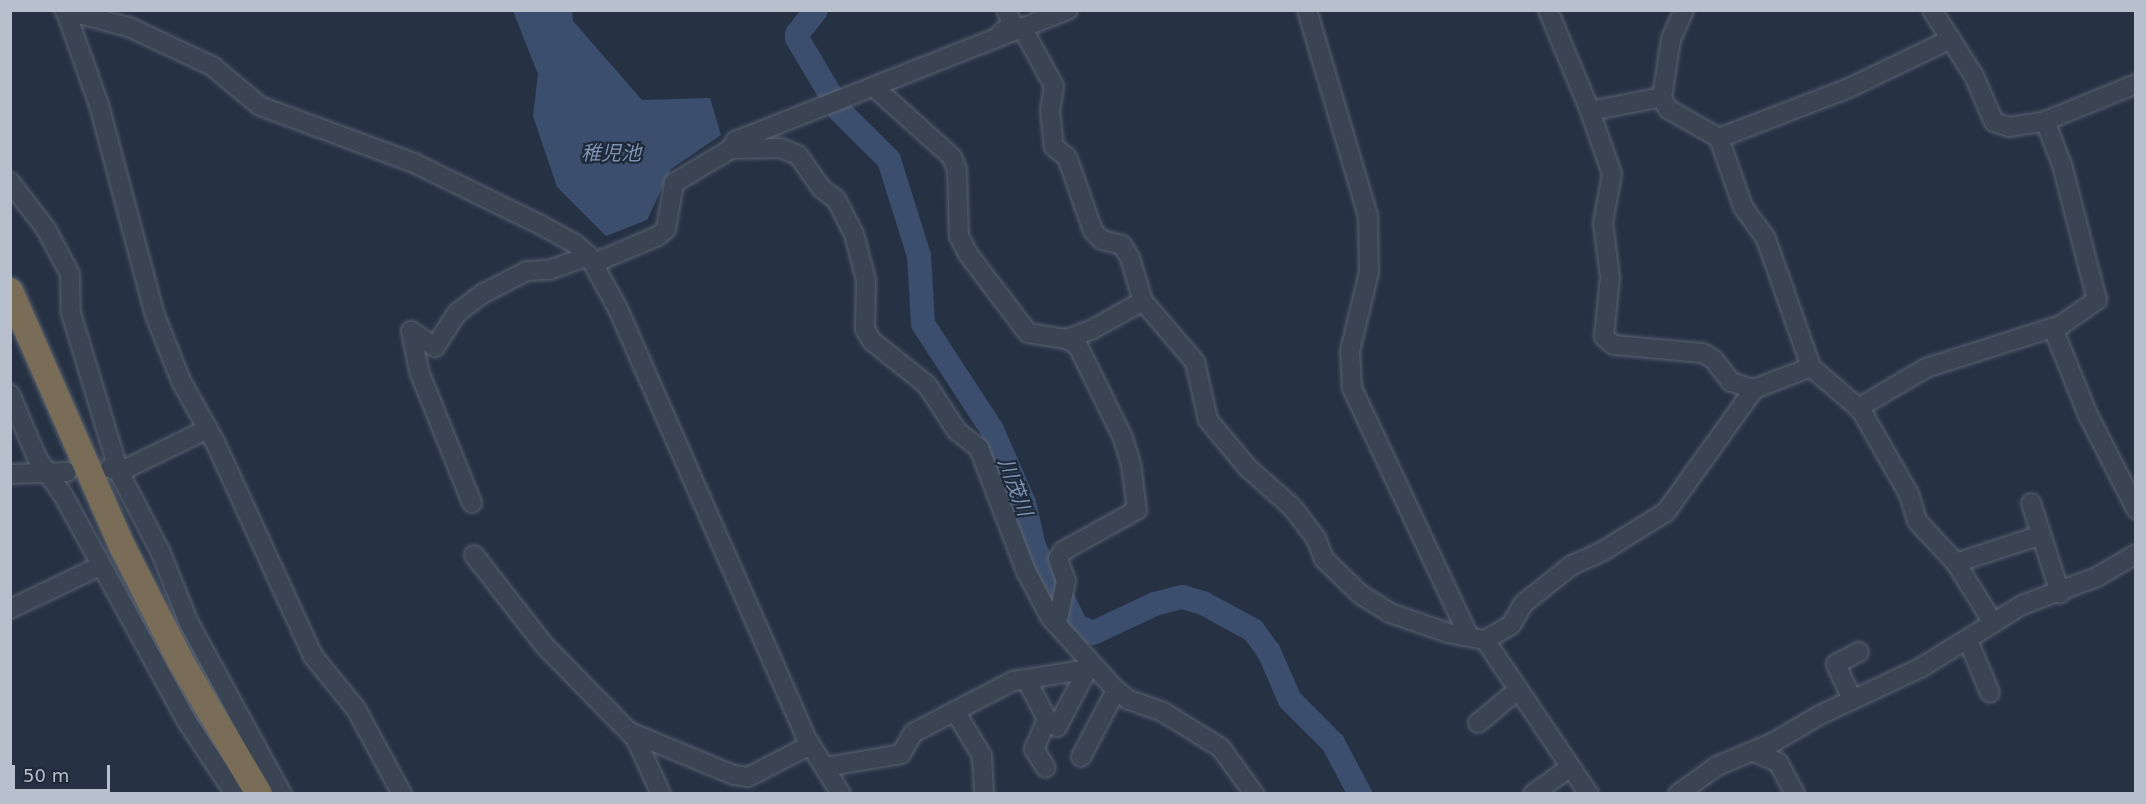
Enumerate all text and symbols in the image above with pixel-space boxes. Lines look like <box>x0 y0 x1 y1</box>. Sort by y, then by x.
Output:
water label: 稚児池 <box>581 141 641 165</box>
water label: 川茂川 <box>993 455 1037 519</box>
scale bar <box>15 753 112 791</box>
text: 50 m <box>23 765 69 786</box>

